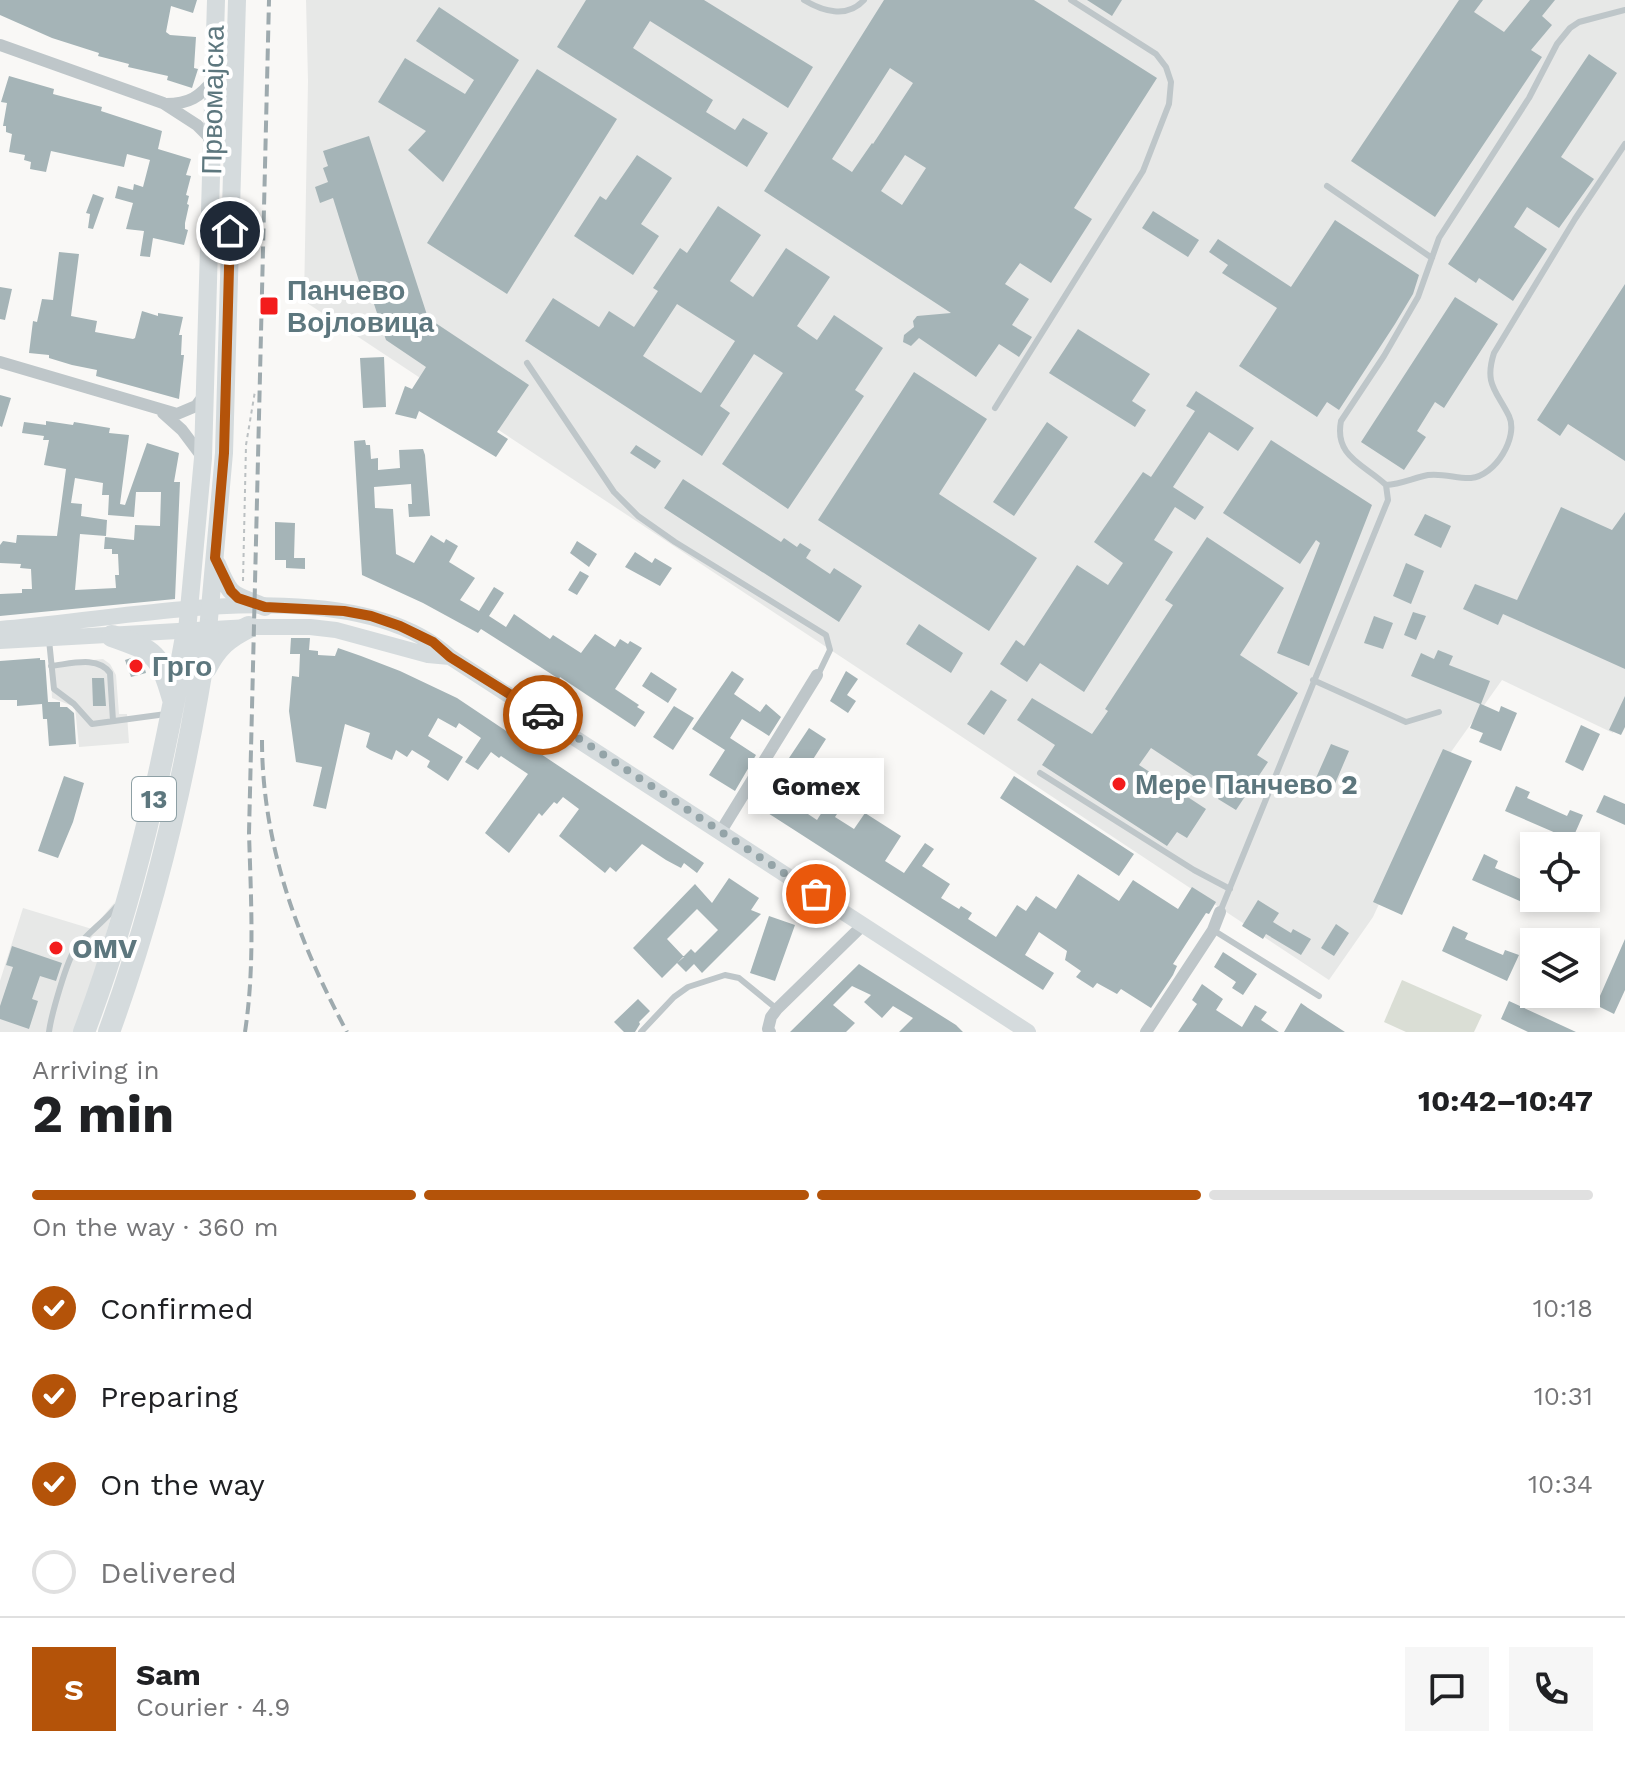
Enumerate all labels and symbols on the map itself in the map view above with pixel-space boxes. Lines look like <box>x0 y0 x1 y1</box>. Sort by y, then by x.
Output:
street label: Првомајска <box>195 25 231 175</box>
pin <box>196 197 264 265</box>
place label: Панчево Војловица <box>287 274 435 339</box>
marker: Панчево Војловица <box>258 295 280 317</box>
place label: Грго <box>152 650 212 683</box>
marker: Грго <box>127 657 145 675</box>
courier <box>503 675 583 755</box>
callout: Gomex <box>748 758 884 814</box>
place label: Мере Панчево 2 <box>1135 768 1358 801</box>
marker: Мере Панчево 2 <box>1110 775 1128 793</box>
road number: 13 <box>132 777 176 821</box>
pin <box>782 860 850 928</box>
place label: OMV <box>72 932 137 965</box>
marker: OMV <box>47 939 65 957</box>

